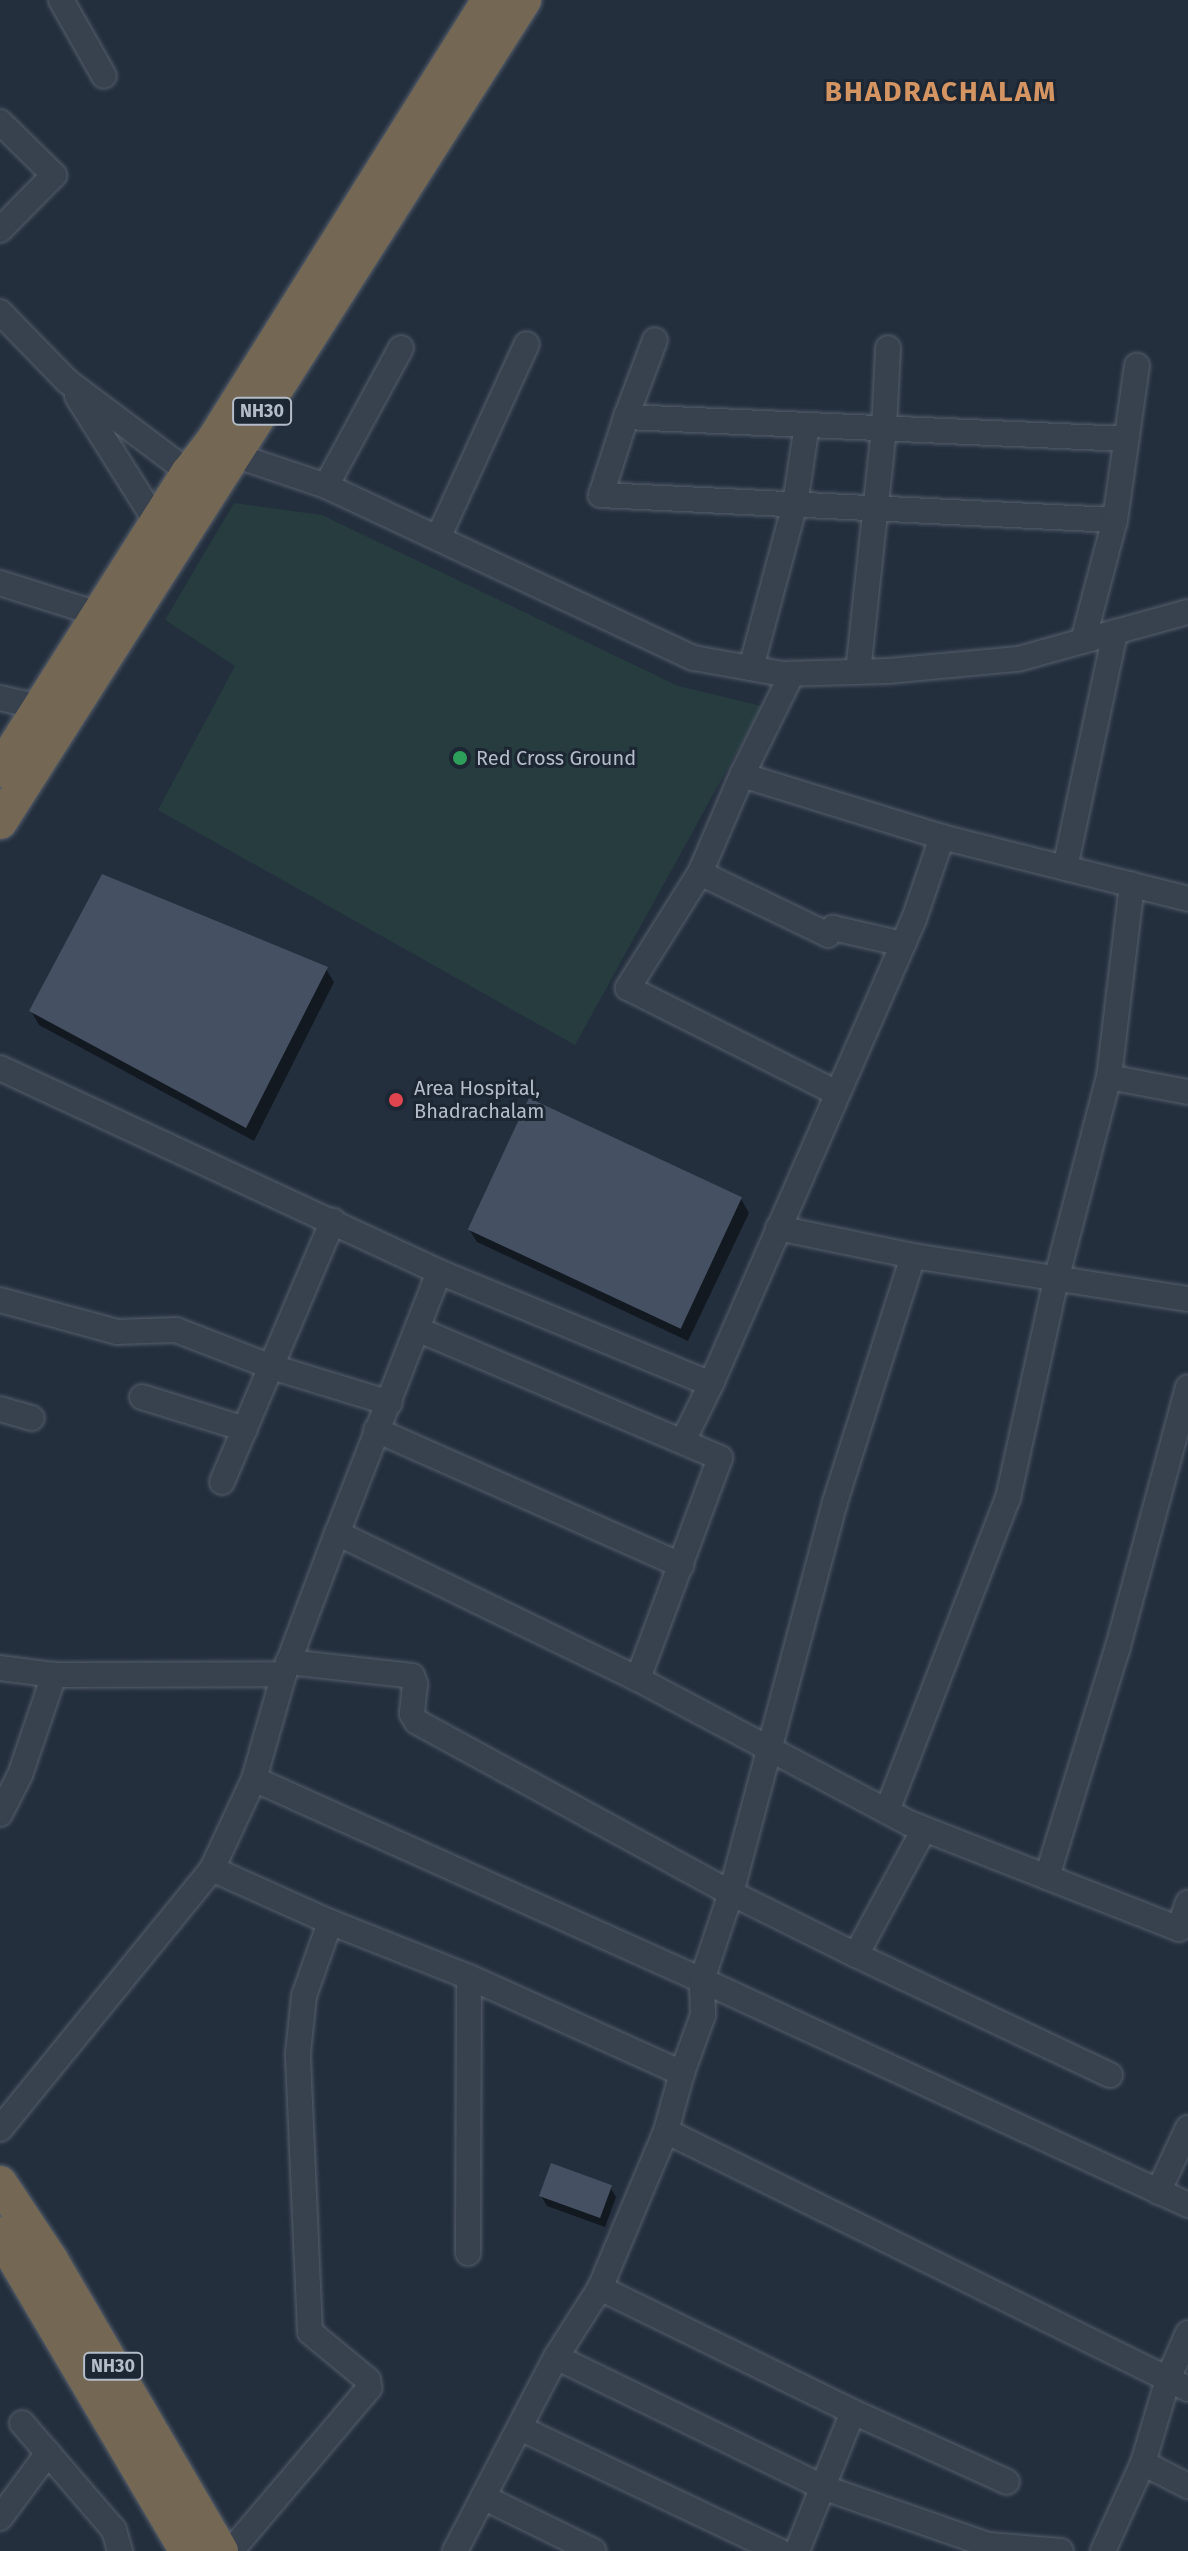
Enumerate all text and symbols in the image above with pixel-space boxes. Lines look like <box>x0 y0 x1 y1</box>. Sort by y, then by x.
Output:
district label: BHADRACHALAM <box>825 75 1057 109</box>
road number: NH30 <box>232 397 292 425</box>
place label: Red Cross Ground <box>476 746 636 770</box>
marker: Red Cross Ground <box>451 749 469 767</box>
place label: Area Hospital, Bhadrachalam <box>414 1076 544 1123</box>
marker: Area Hospital, Bhadrachalam <box>385 1089 407 1111</box>
road number: NH30 <box>83 2352 143 2380</box>

